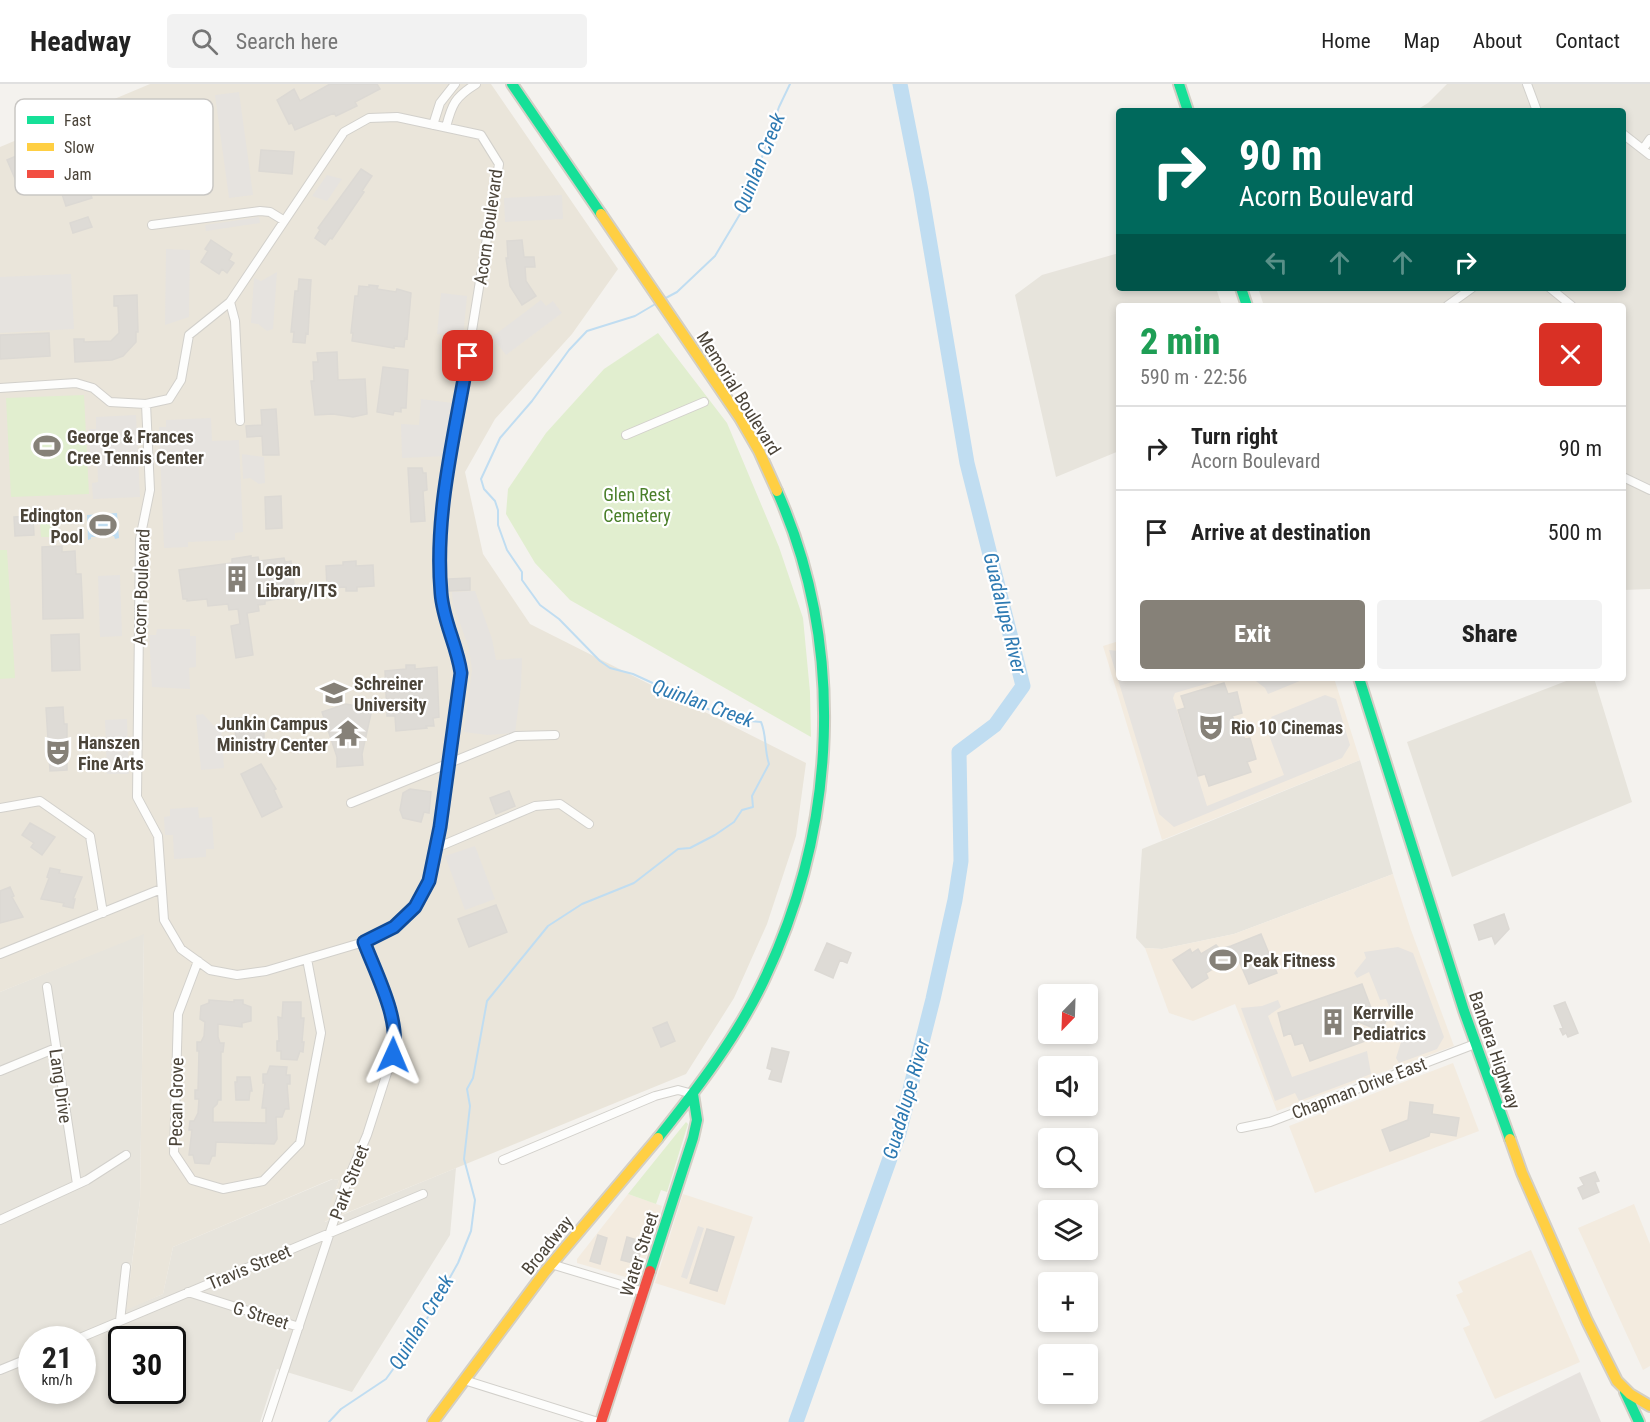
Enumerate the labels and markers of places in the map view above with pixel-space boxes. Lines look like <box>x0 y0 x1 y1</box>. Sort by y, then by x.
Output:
pin <box>442 330 493 381</box>
place label: George & Frances Cree Tennis Center <box>67 426 204 468</box>
sports icon: George & Frances Cree Tennis Center <box>32 431 62 461</box>
place label: Edington Pool <box>20 505 83 547</box>
sports icon: Edington Pool <box>88 510 118 540</box>
place label: Logan Library/ITS <box>257 559 338 601</box>
building icon: Logan Library/ITS <box>222 564 252 594</box>
place label: Schreiner University <box>354 673 426 715</box>
school or university icon: Schreiner University <box>319 678 349 708</box>
theatre icon: Rio 10 Cinemas <box>1196 712 1226 742</box>
place label: Junkin Campus Ministry Center <box>217 713 328 755</box>
place label: Rio 10 Cinemas <box>1231 717 1343 738</box>
temple icon: Junkin Campus Ministry Center <box>333 718 363 748</box>
place label: Hanszen Fine Arts <box>78 732 144 774</box>
theatre icon: Hanszen Fine Arts <box>43 737 73 767</box>
sports icon: Peak Fitness <box>1208 945 1238 975</box>
place label: Peak Fitness <box>1243 950 1335 971</box>
place label: Kerrville Pediatrics <box>1353 1002 1426 1044</box>
building icon: Kerrville Pediatrics <box>1318 1007 1348 1037</box>

